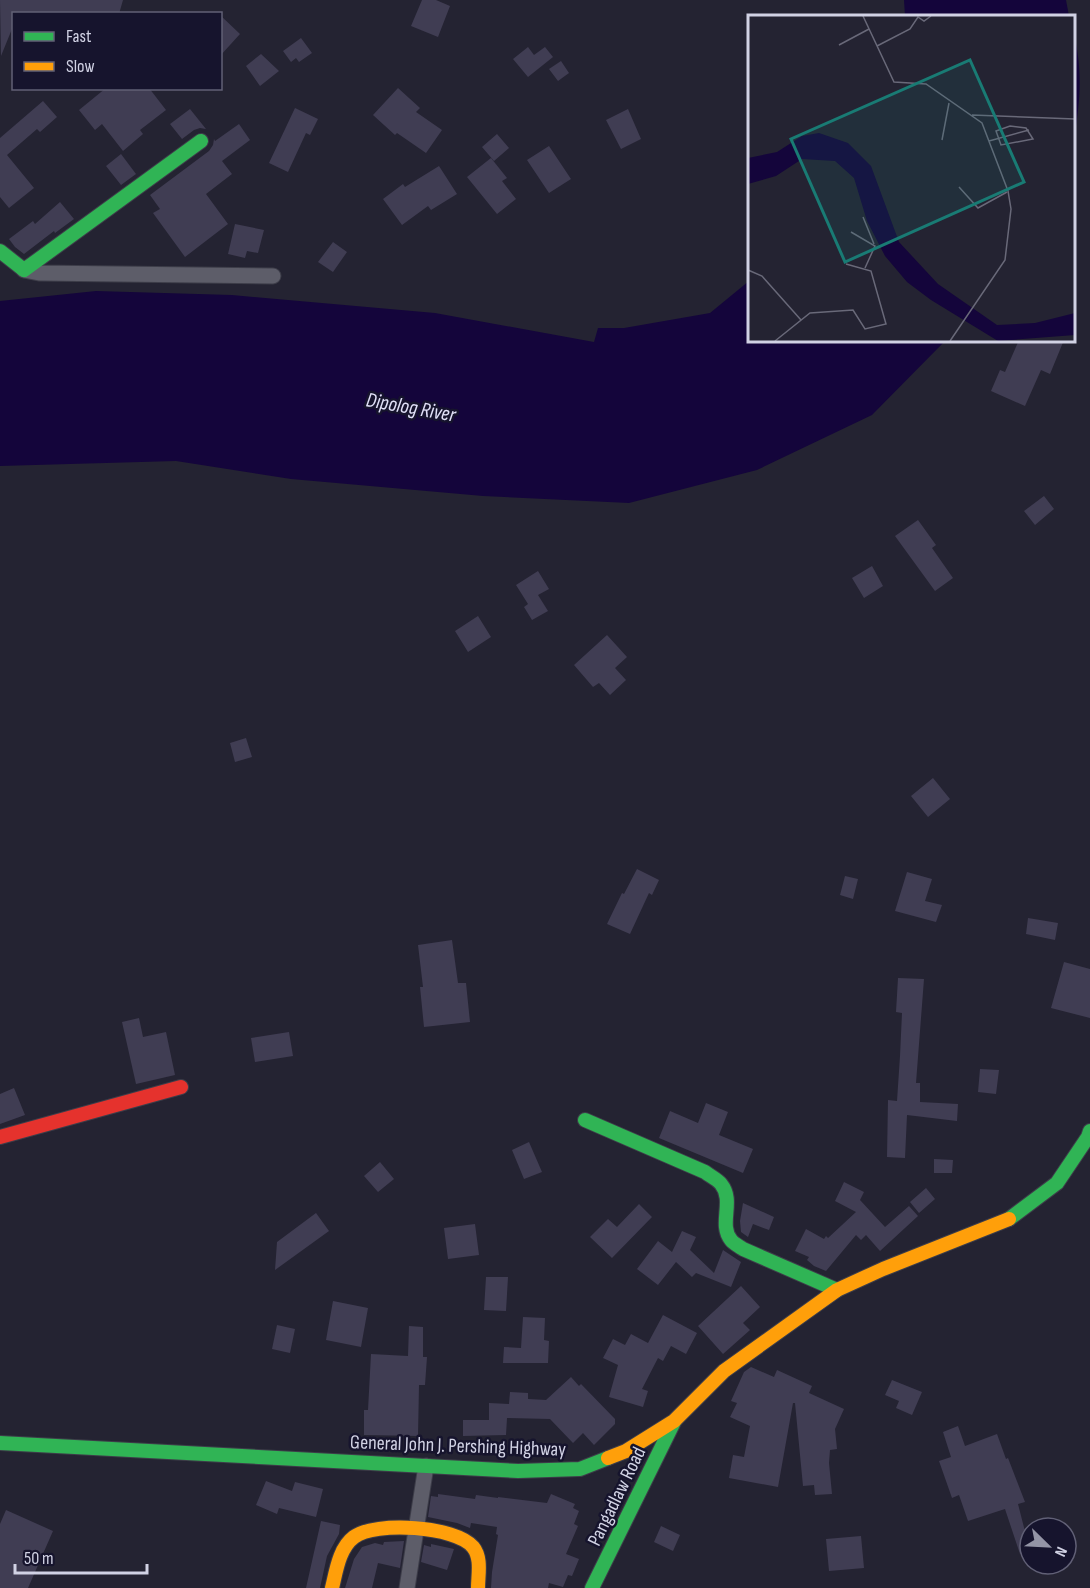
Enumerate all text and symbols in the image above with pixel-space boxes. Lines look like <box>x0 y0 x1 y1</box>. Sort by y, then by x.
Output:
legend <box>12 12 222 90</box>
inset map <box>748 15 1075 342</box>
text: Fast <box>66 26 92 47</box>
text: Slow <box>66 56 95 77</box>
water label: Dipolog River <box>364 387 459 428</box>
street label: General John J. Pershing Highway <box>350 1430 567 1462</box>
street label: Pangadlaw Road <box>583 1443 651 1550</box>
north arrow <box>1018 1516 1078 1576</box>
scale bar <box>15 1537 147 1575</box>
text: N <box>1050 1544 1071 1559</box>
text: 50 m <box>24 1548 54 1569</box>

